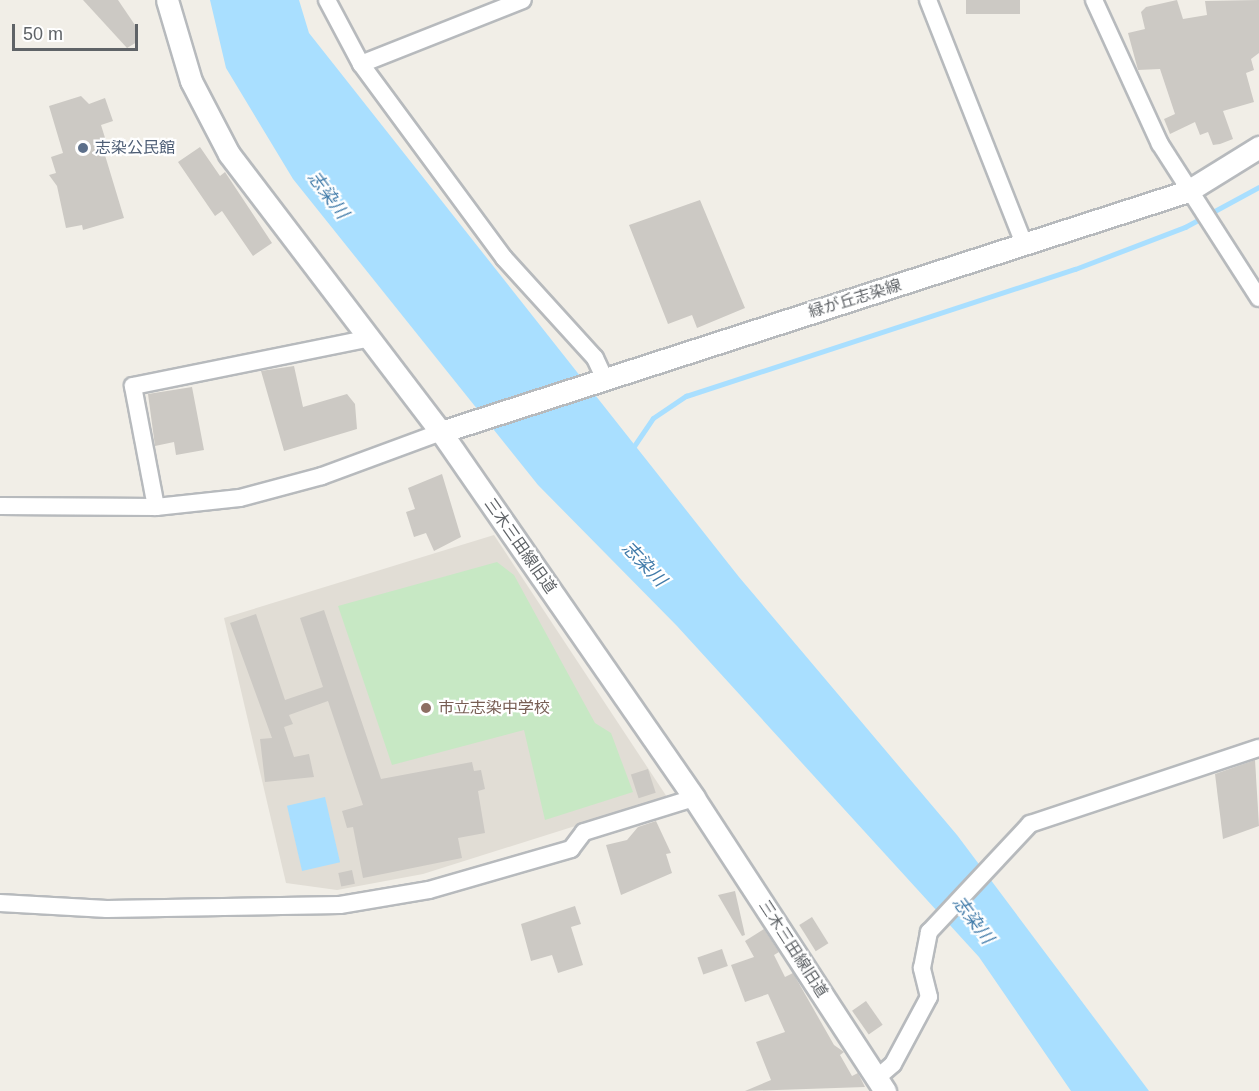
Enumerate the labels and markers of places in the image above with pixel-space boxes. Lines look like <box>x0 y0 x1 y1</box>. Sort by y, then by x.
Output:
place label: 志染公民館 <box>95 138 175 158</box>
marker: 志染公民館 <box>76 141 90 155</box>
place label: 市立志染中学校 <box>438 698 550 718</box>
marker: 市立志染中学校 <box>419 701 433 715</box>

